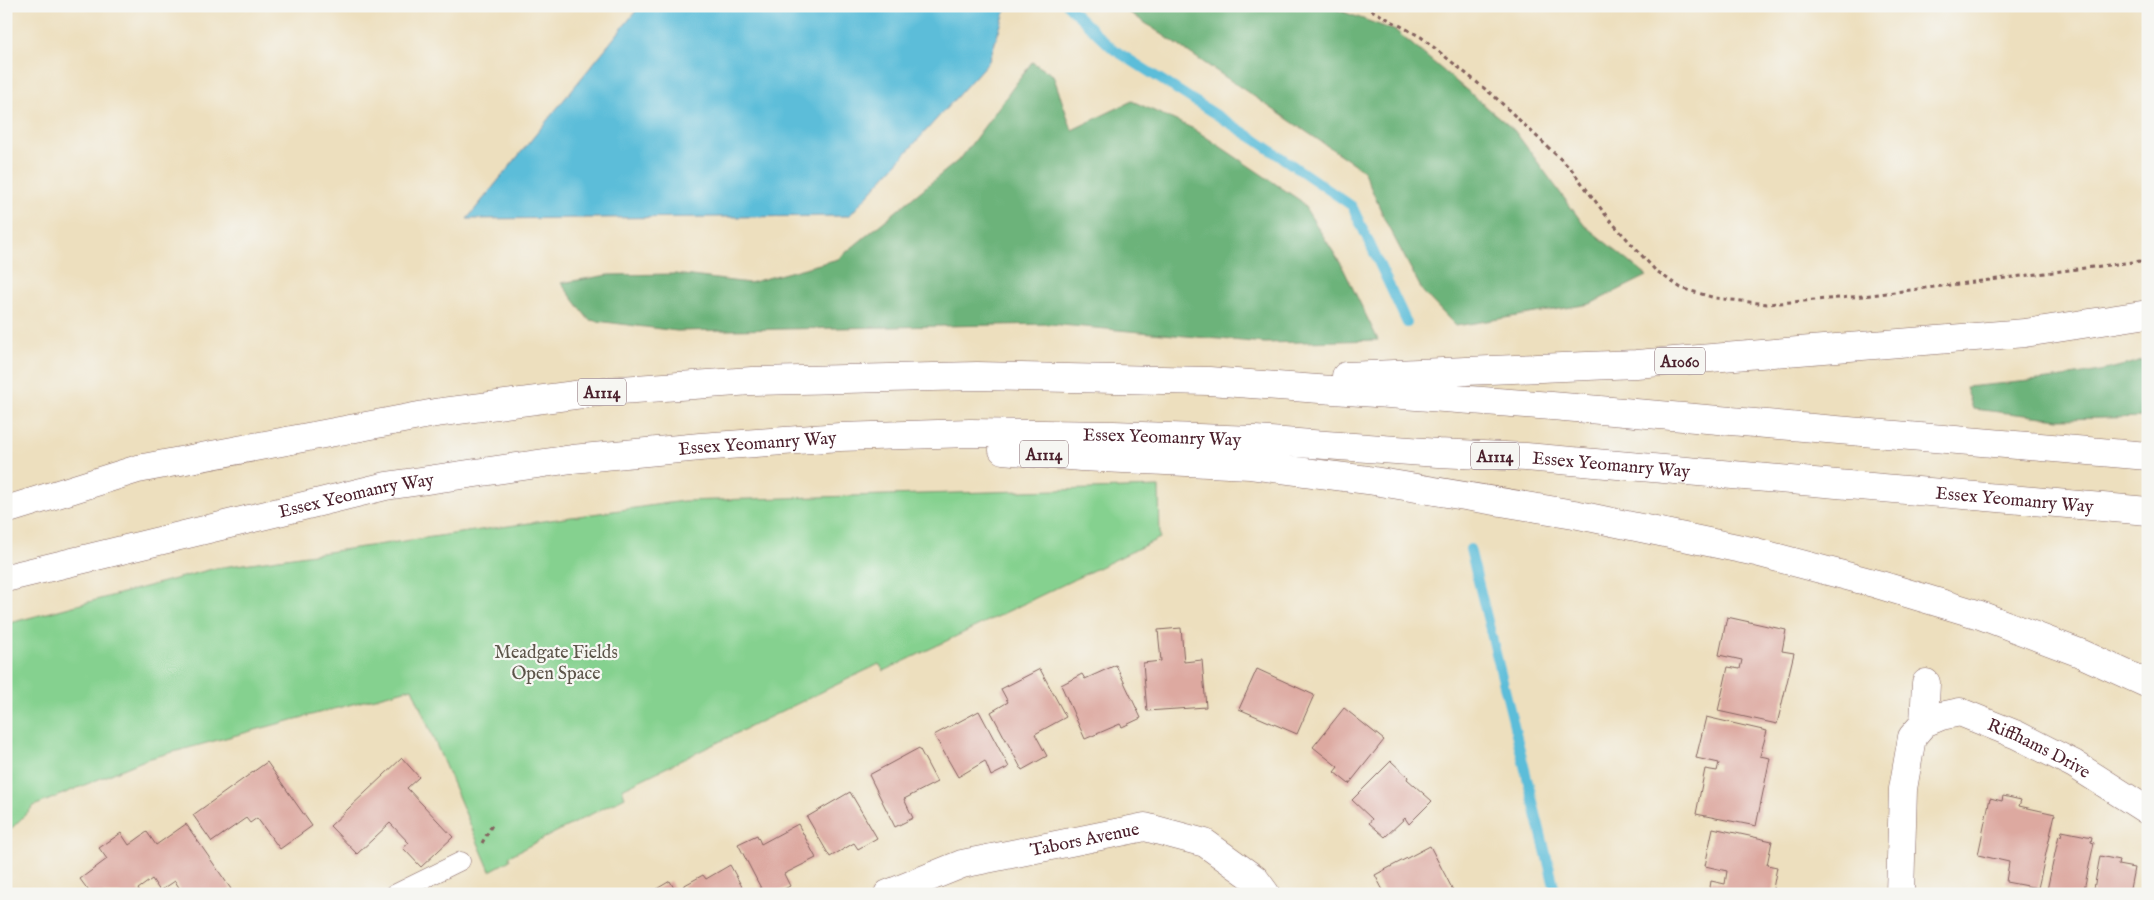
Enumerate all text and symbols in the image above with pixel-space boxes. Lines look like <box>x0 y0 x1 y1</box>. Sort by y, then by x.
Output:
road number: A1060 <box>1655 348 1705 374</box>
road number: A1114 <box>578 378 626 406</box>
street label: Essex Yeomanry Way <box>1083 425 1242 453</box>
street label: Essex Yeomanry Way <box>677 427 837 462</box>
road number: A1114 <box>1020 440 1068 468</box>
road number: A1114 <box>1471 442 1519 470</box>
street label: Essex Yeomanry Way <box>1531 448 1691 484</box>
street label: Essex Yeomanry Way <box>277 469 436 525</box>
street label: Essex Yeomanry Way <box>1935 483 2095 519</box>
park label: Meadgate Fields Open Space <box>494 642 618 686</box>
street label: Riffhams Drive <box>1984 714 2094 785</box>
street label: Tabors Avenue <box>1028 818 1142 863</box>

